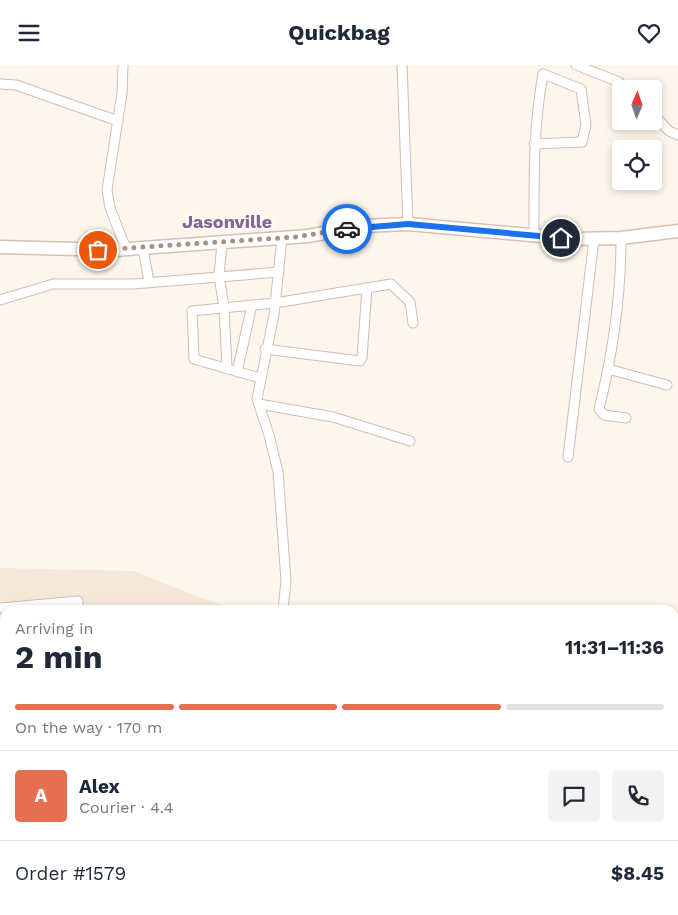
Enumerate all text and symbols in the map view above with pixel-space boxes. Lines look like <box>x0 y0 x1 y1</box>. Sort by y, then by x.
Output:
icon: menu <box>15 19 43 47</box>
icon: heart <box>635 19 663 47</box>
text: Quickbag <box>288 20 390 45</box>
north arrow <box>612 80 662 130</box>
map controls <box>612 80 662 190</box>
button: locate <box>612 140 662 190</box>
courier <box>322 204 372 254</box>
district label: Jasonville <box>182 211 272 232</box>
icon: car <box>333 215 361 243</box>
pin <box>540 217 582 259</box>
icon: home <box>547 224 575 252</box>
pin <box>77 229 119 271</box>
icon: bag <box>84 236 112 264</box>
text: Arriving in <box>15 619 93 638</box>
text: 11:31–11:36 <box>565 636 664 659</box>
text: 2 min <box>15 638 103 676</box>
text: On the way · 170 m <box>15 718 162 737</box>
button: chat <box>548 770 600 822</box>
button: phone <box>612 770 664 822</box>
text: Alex <box>79 775 120 798</box>
text: A <box>35 784 47 807</box>
text: Courier · 4.4 <box>79 798 174 817</box>
text: Order #1579 <box>15 862 126 885</box>
text: $8.45 <box>611 862 664 885</box>

